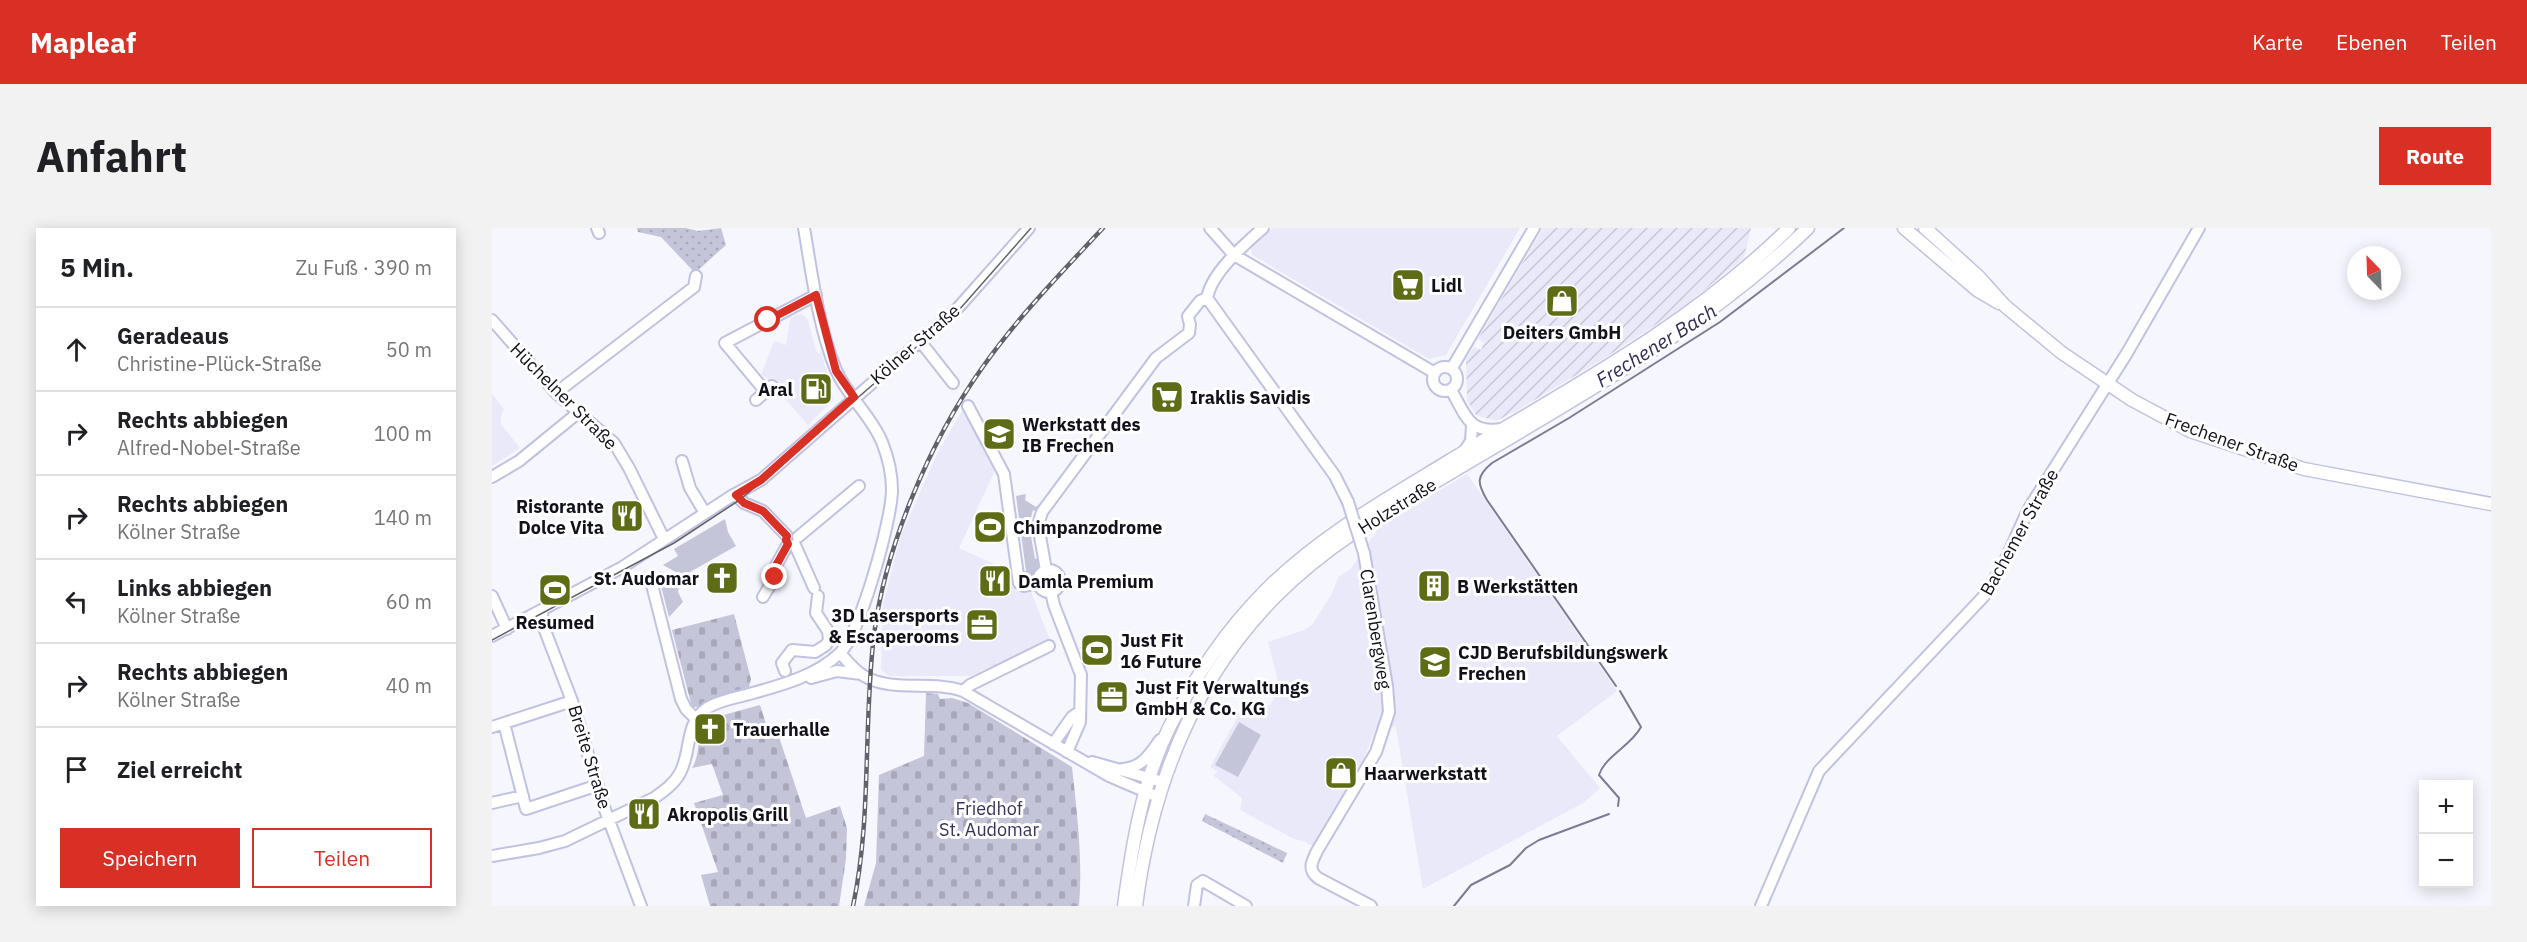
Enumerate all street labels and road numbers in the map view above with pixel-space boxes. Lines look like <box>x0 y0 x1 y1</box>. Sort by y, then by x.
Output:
street label: Kölner Straße <box>865 299 965 389</box>
street label: Hüchelner Straße <box>506 338 623 455</box>
street label: Frechener Straße <box>2162 407 2302 477</box>
street label: Bachemer Straße <box>1975 465 2063 599</box>
street label: Holzstraße <box>1353 473 1441 539</box>
street label: Clarenbergweg <box>1355 567 1397 691</box>
street label: Breite Straße <box>563 702 617 812</box>

